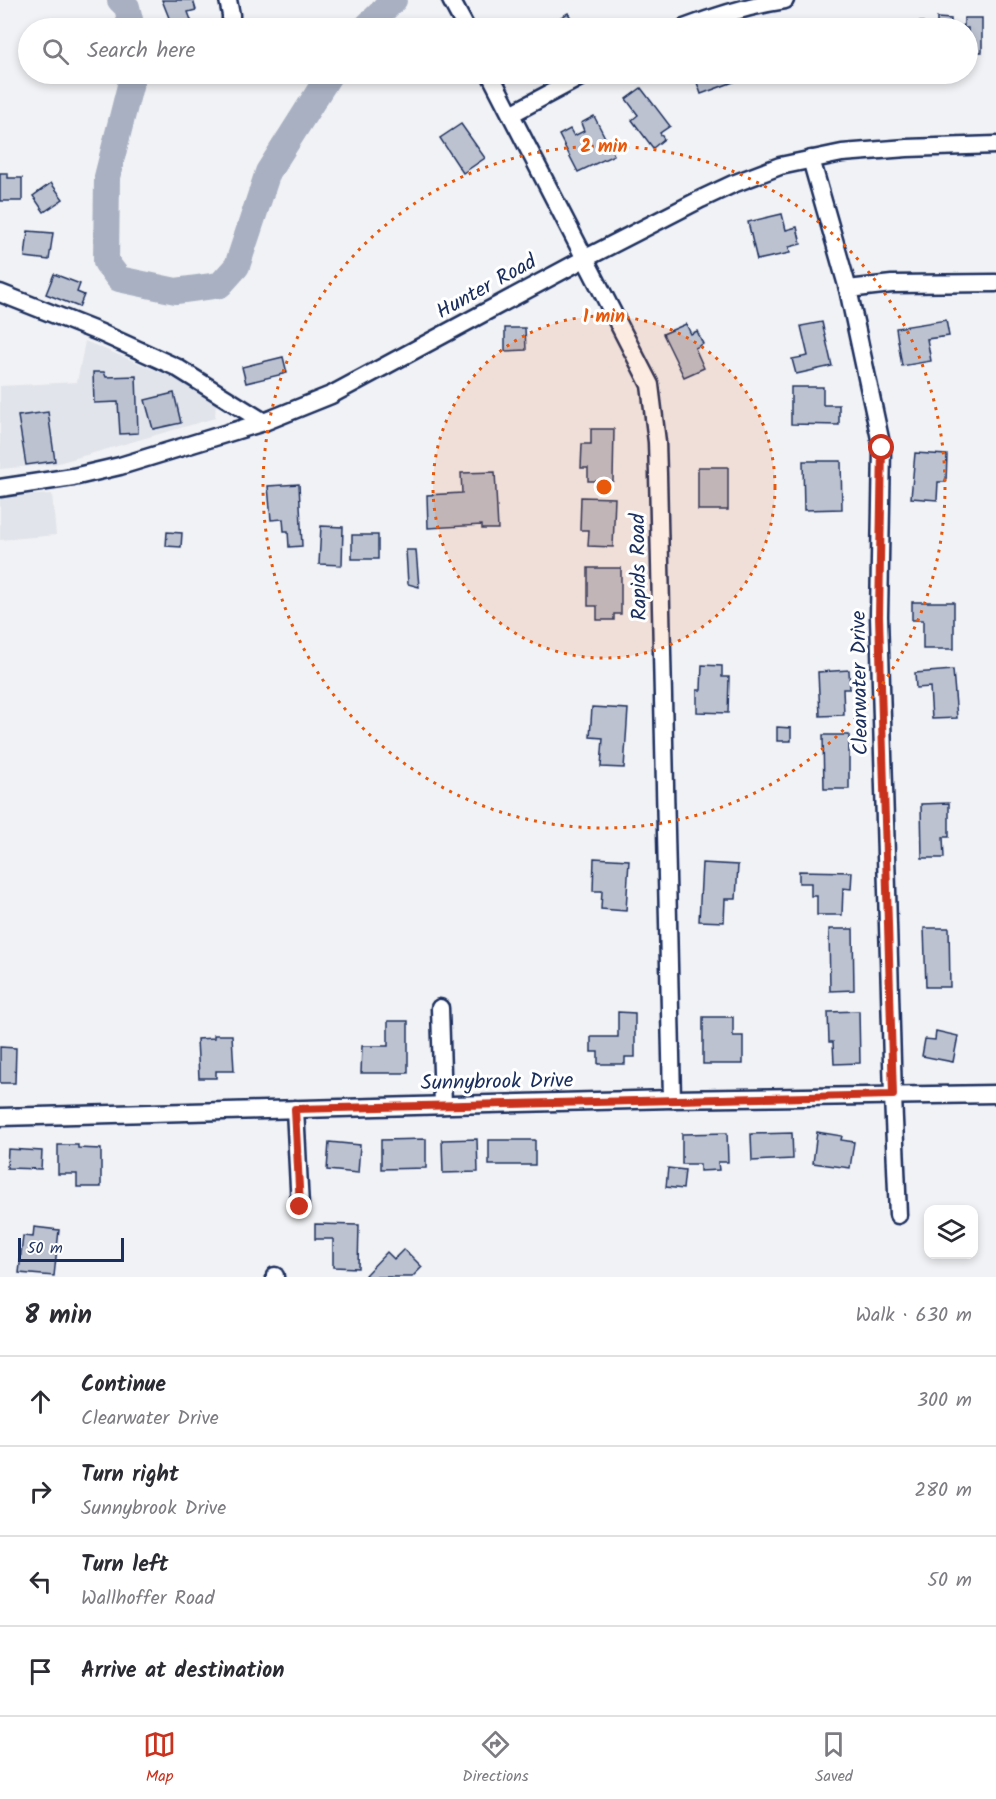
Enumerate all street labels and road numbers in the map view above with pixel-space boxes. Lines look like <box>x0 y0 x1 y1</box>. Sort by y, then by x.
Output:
street label: Hunter Road <box>430 246 543 329</box>
street label: Rapids Road <box>622 513 657 621</box>
street label: Clearwater Drive <box>843 610 878 756</box>
street label: Sunnybrook Drive <box>420 1065 574 1100</box>

